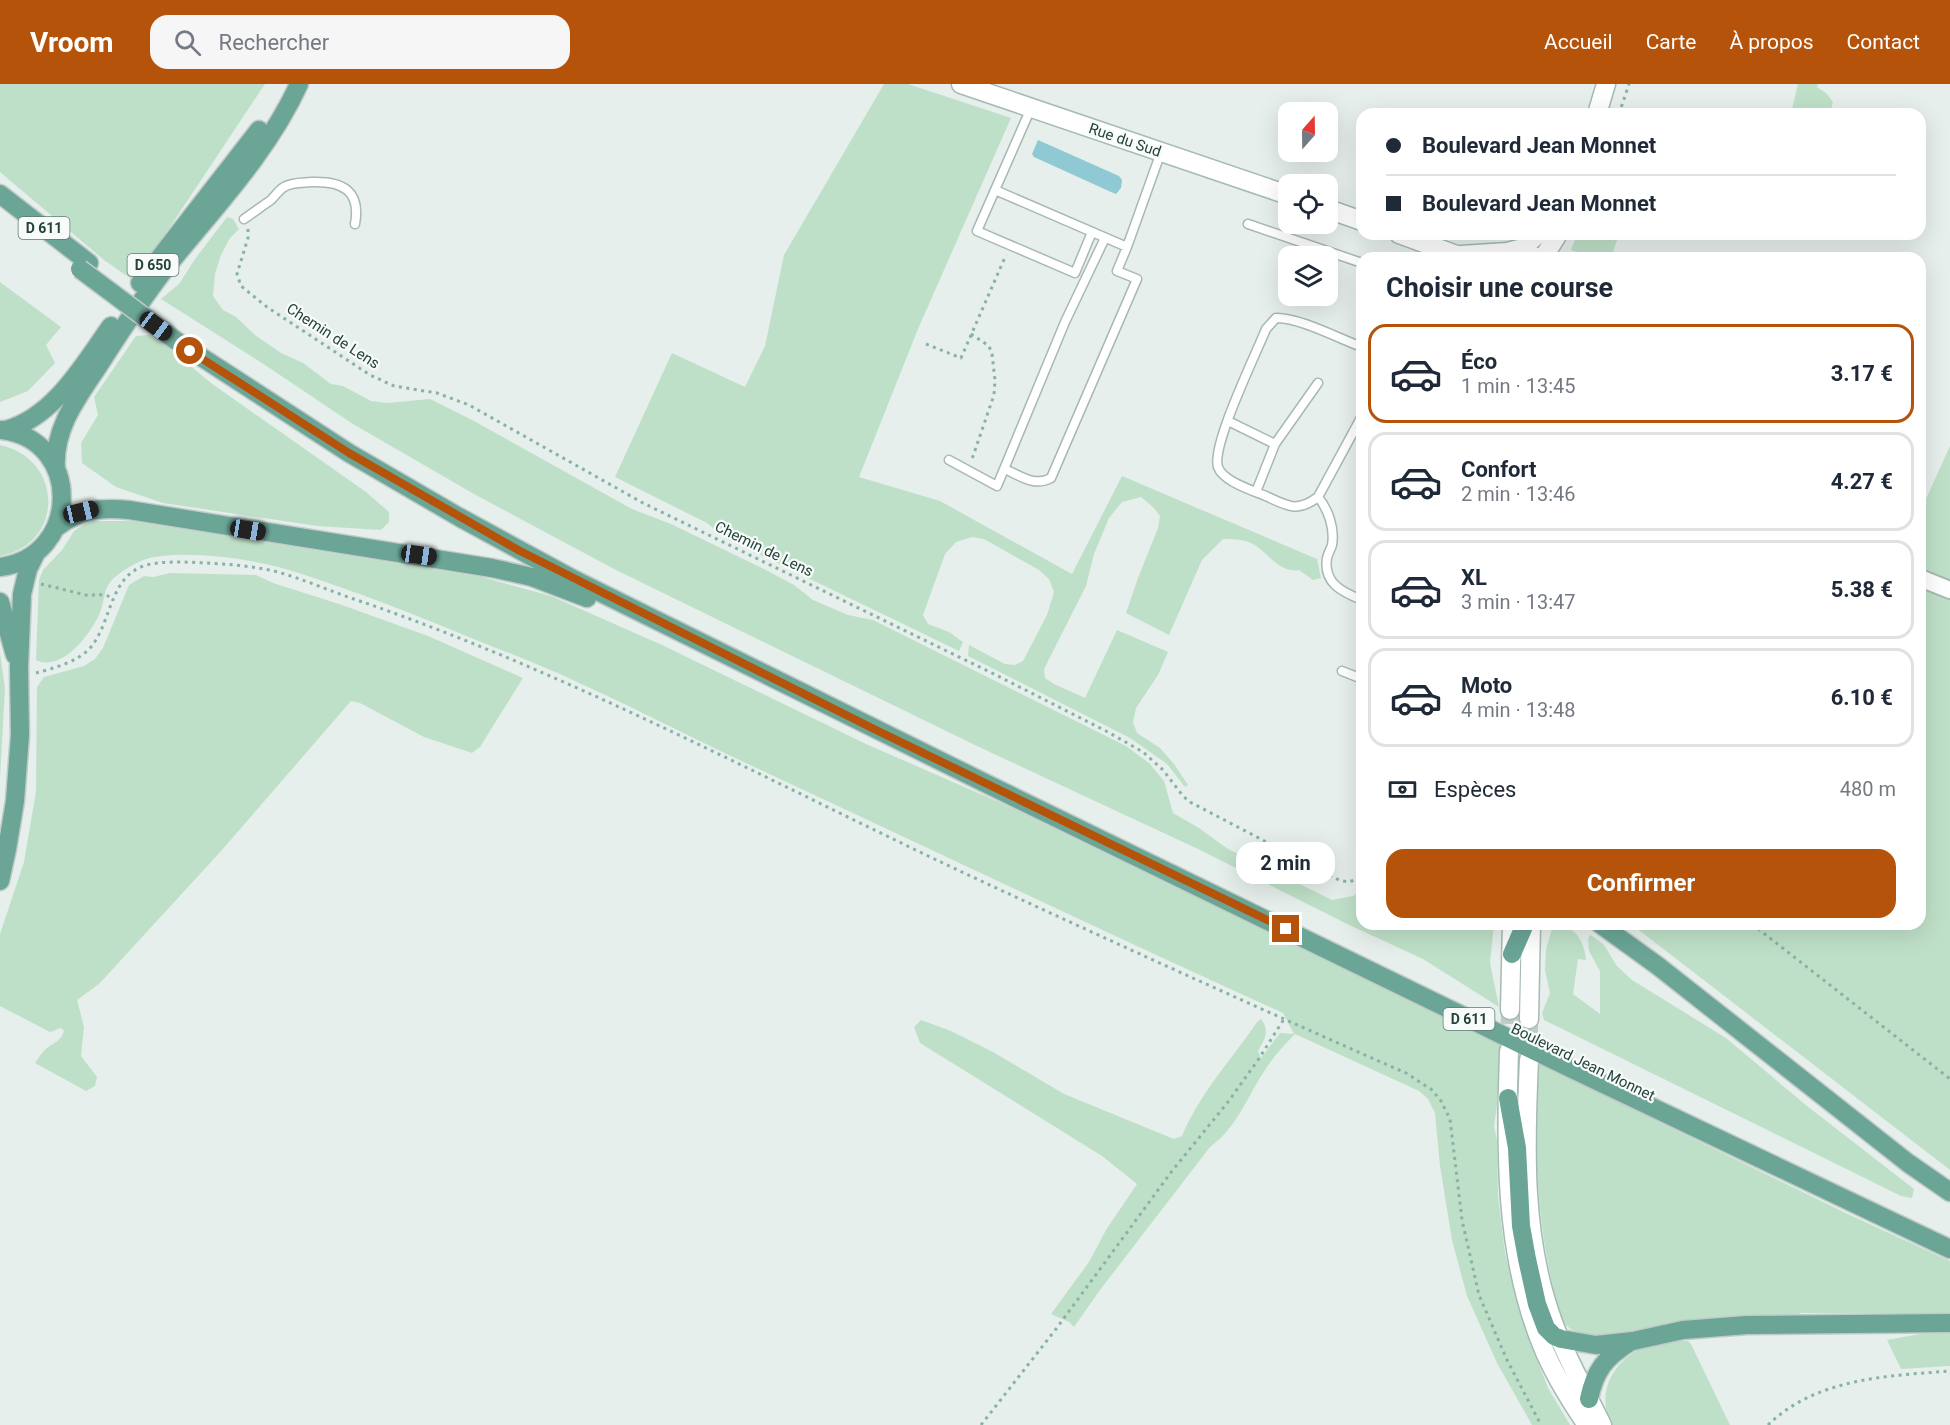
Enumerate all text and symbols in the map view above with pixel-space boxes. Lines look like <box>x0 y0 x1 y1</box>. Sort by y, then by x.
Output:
search box <box>150 15 570 69</box>
text: Vroom <box>30 26 114 59</box>
icon: search <box>171 26 204 59</box>
text: Rechercher <box>219 30 329 55</box>
text: Accueil <box>1544 30 1613 54</box>
text: Carte <box>1646 30 1696 54</box>
text: À propos <box>1729 30 1814 54</box>
text: Contact <box>1847 30 1920 54</box>
north arrow <box>1278 102 1338 162</box>
map controls <box>1278 102 1338 306</box>
street label: Rue du Sud <box>1086 119 1164 161</box>
text: Boulevard Jean Monnet <box>1422 133 1656 158</box>
button: locate <box>1278 174 1338 234</box>
text: Boulevard Jean Monnet <box>1422 191 1656 216</box>
road number: D 611 <box>18 217 70 239</box>
button: layers <box>1278 246 1338 306</box>
road number: D 650 <box>128 254 178 276</box>
text: Choisir une course <box>1386 272 1613 304</box>
street label: Chemin de Lens <box>283 299 383 373</box>
car <box>136 308 176 344</box>
route start <box>176 337 203 364</box>
icon: car <box>1389 347 1443 401</box>
text: Éco <box>1461 349 1497 374</box>
text: 3.17 € <box>1831 361 1893 386</box>
text: 1 min · 13:45 <box>1461 374 1576 398</box>
icon: car <box>1389 455 1443 509</box>
text: Confort <box>1461 457 1536 482</box>
text: 4.27 € <box>1831 469 1893 494</box>
text: 2 min · 13:46 <box>1461 482 1576 506</box>
car <box>61 499 101 525</box>
street label: Chemin de Lens <box>712 517 816 581</box>
car <box>229 518 267 542</box>
car <box>400 544 438 566</box>
icon: car <box>1389 563 1443 617</box>
text: XL <box>1461 565 1487 590</box>
text: 5.38 € <box>1831 577 1893 602</box>
text: 3 min · 13:47 <box>1461 590 1576 614</box>
icon: car <box>1389 671 1443 725</box>
text: Moto <box>1461 673 1512 698</box>
text: 6.10 € <box>1831 685 1893 710</box>
text: 4 min · 13:48 <box>1461 698 1576 722</box>
icon: cash <box>1386 773 1419 806</box>
text: Espèces <box>1434 777 1516 802</box>
text: 480 m <box>1840 777 1896 801</box>
callout: 2 min <box>1236 842 1336 884</box>
button: Confirmer <box>1386 849 1896 918</box>
text: 2 min <box>1260 851 1311 875</box>
route end <box>1272 915 1299 942</box>
road number: D 611 <box>1444 1008 1494 1030</box>
street label: Boulevard Jean Monnet <box>1508 1019 1658 1105</box>

